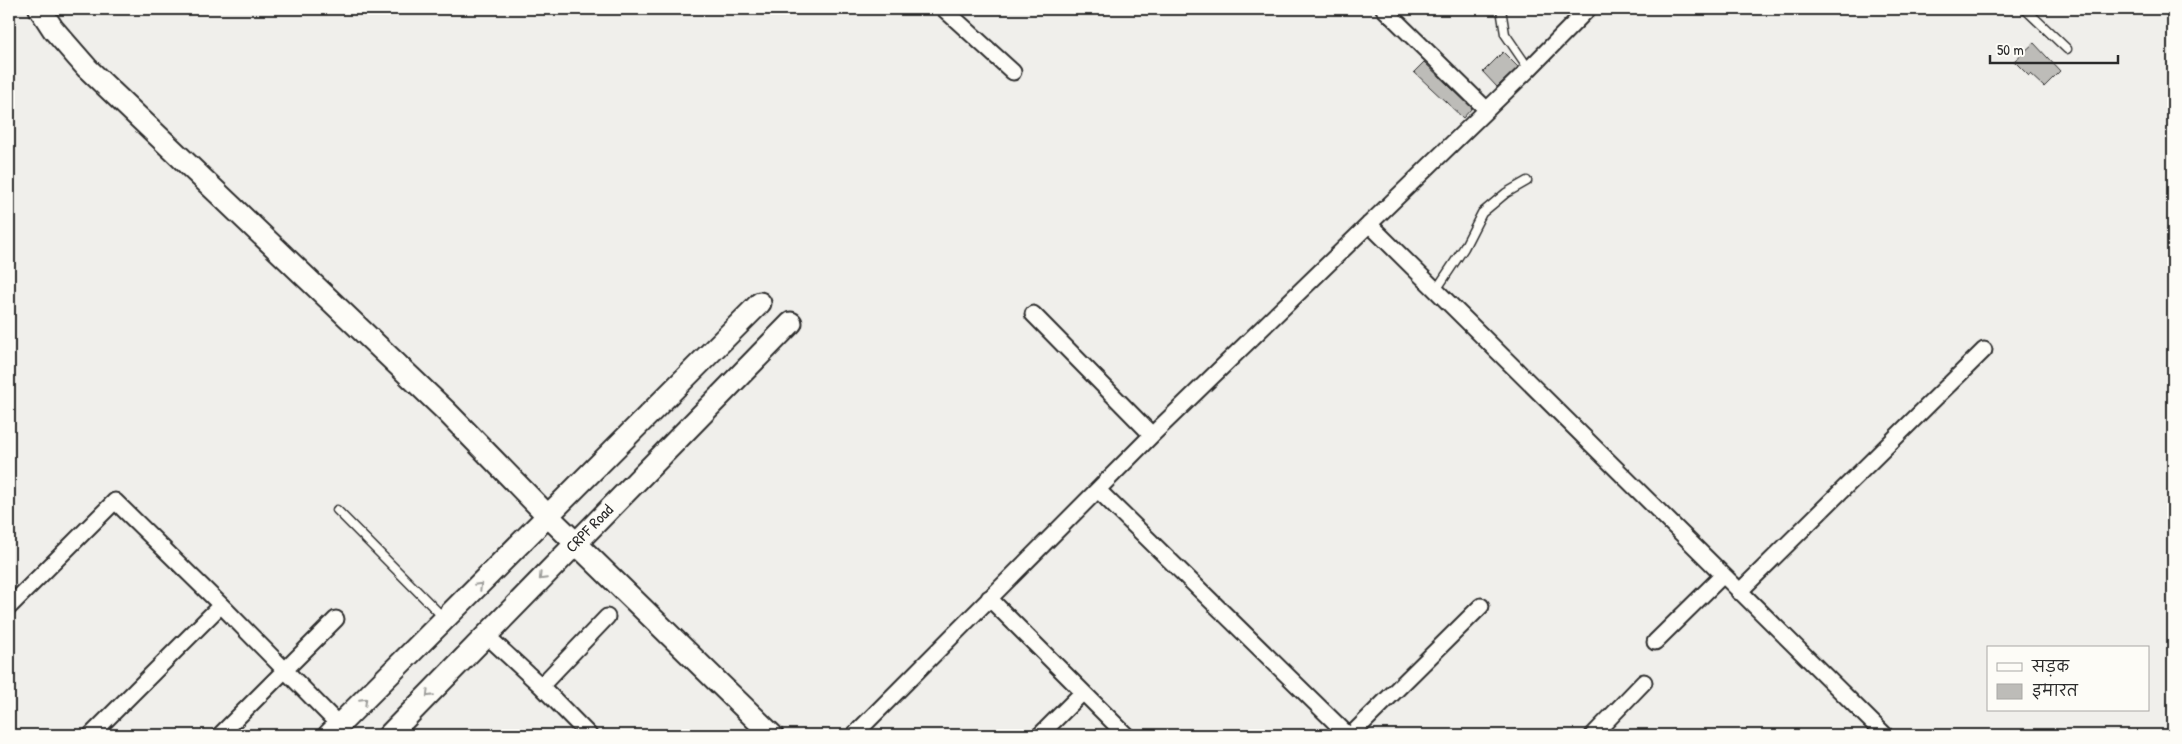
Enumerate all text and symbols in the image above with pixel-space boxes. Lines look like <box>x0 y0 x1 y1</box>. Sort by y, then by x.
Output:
scale bar <box>1990 32 2117 64</box>
text: 50 m <box>1997 39 2024 60</box>
street label: CRPF Road <box>560 499 618 557</box>
one-way arrow <box>539 571 548 580</box>
one-way arrow <box>473 583 482 592</box>
legend <box>1987 646 2150 712</box>
text: सड़क <box>2031 656 2070 677</box>
text: इमारत <box>2032 680 2079 701</box>
one-way arrow <box>426 688 435 697</box>
one-way arrow <box>358 698 367 707</box>

